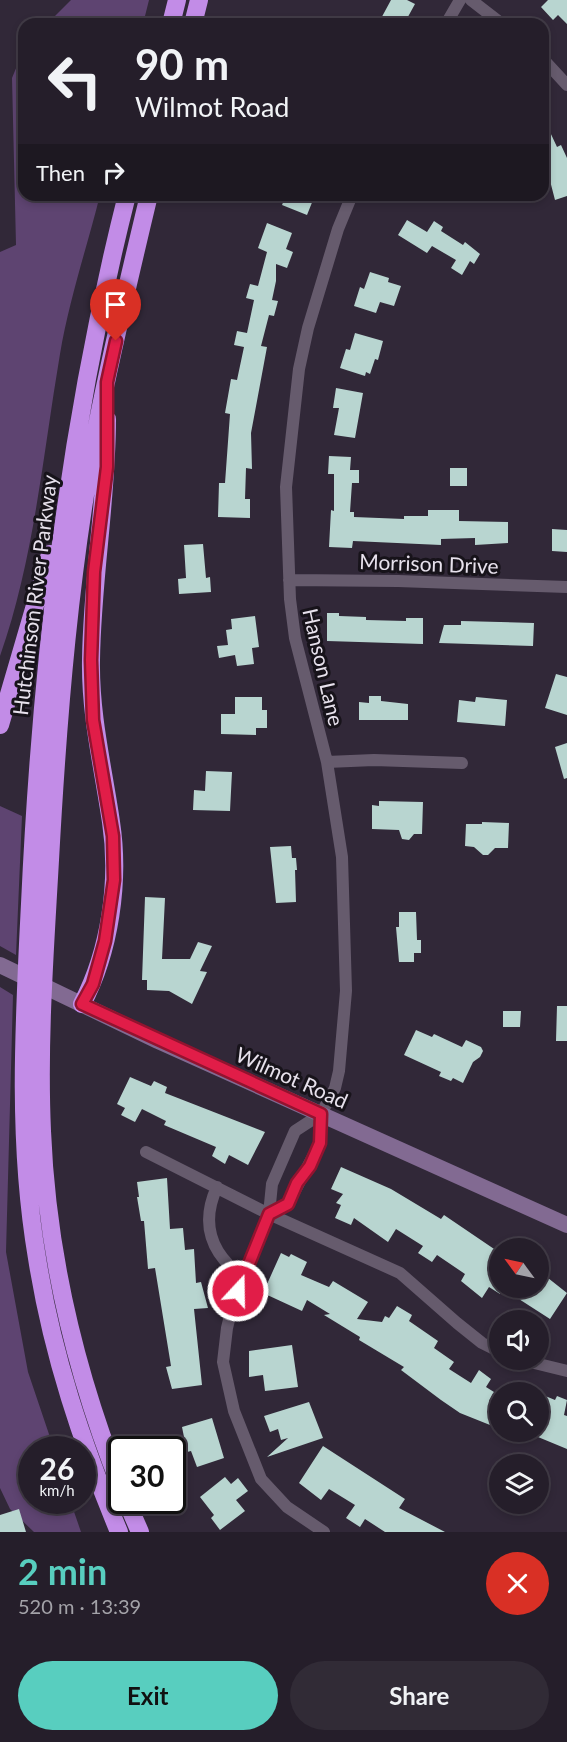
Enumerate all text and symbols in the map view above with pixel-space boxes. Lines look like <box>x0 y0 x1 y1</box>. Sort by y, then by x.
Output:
text: 90 m <box>135 39 229 89</box>
icon: left <box>36 42 114 120</box>
text: Wilmot Road <box>135 90 289 123</box>
icon: right <box>97 156 130 189</box>
text: Then <box>36 159 85 186</box>
pin <box>90 279 141 341</box>
icon: arrive <box>99 288 132 321</box>
street label: Hutchinson River Parkway <box>7 473 61 717</box>
street label: Morrison Drive <box>359 548 499 578</box>
street label: Hanson Lane <box>298 606 350 728</box>
street label: Wilmot Road <box>232 1041 352 1113</box>
north arrow <box>489 1238 549 1298</box>
map controls <box>489 1238 549 1514</box>
position arrow <box>206 1259 270 1323</box>
button: sound <box>489 1310 549 1370</box>
button: search <box>489 1382 549 1442</box>
speed limit sign: 30 <box>108 1436 186 1514</box>
text: 26 <box>40 1450 74 1486</box>
button: layers <box>489 1454 549 1514</box>
text: km/h <box>39 1481 75 1499</box>
text: 2 min <box>18 1549 107 1593</box>
button: close <box>486 1552 549 1615</box>
text: 520 m · 13:39 <box>18 1594 141 1618</box>
button: Exit <box>18 1661 278 1730</box>
button: Share <box>290 1661 549 1730</box>

